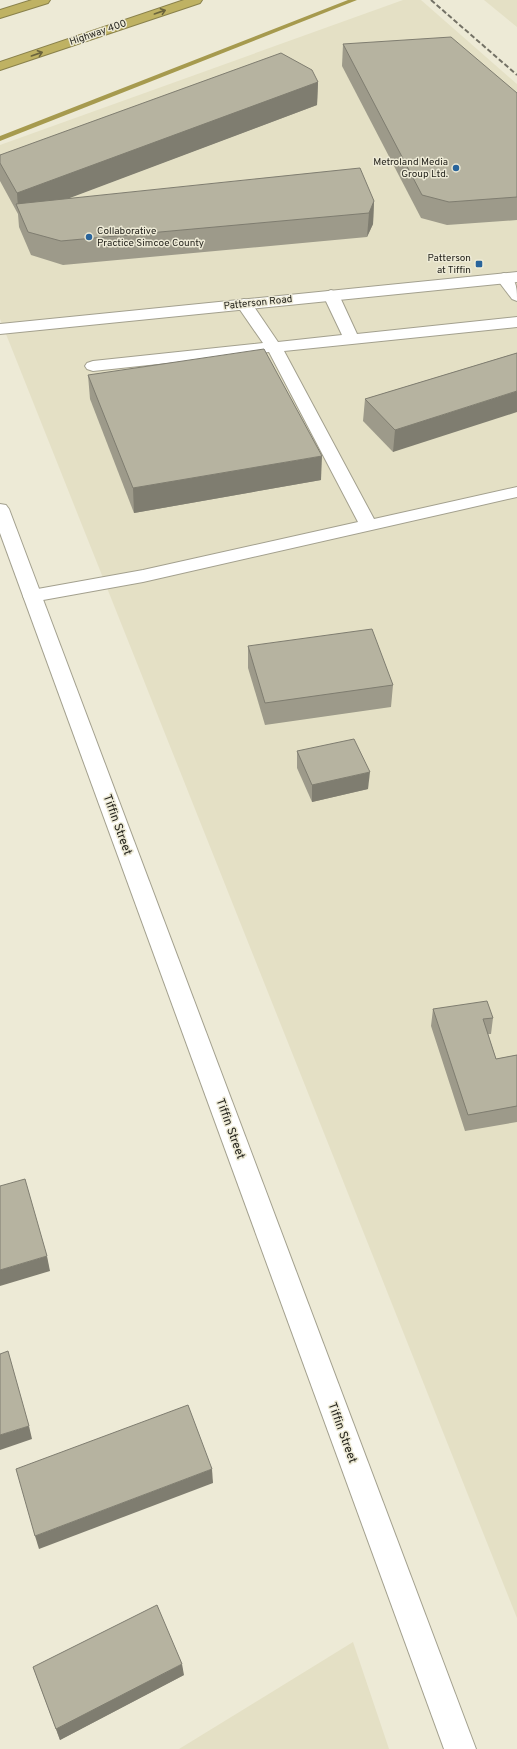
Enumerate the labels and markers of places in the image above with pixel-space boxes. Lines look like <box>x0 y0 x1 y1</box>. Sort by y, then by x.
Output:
place label: Metroland Media Group Ltd. <box>373 156 448 181</box>
marker: Metroland Media Group Ltd. <box>451 163 461 173</box>
place label: Collaborative Practice Simcoe County <box>97 225 204 250</box>
marker: Collaborative Practice Simcoe County <box>84 232 94 242</box>
place label: Patterson at Tiffin <box>427 252 471 277</box>
marker: Patterson at Tiffin <box>474 259 484 269</box>

